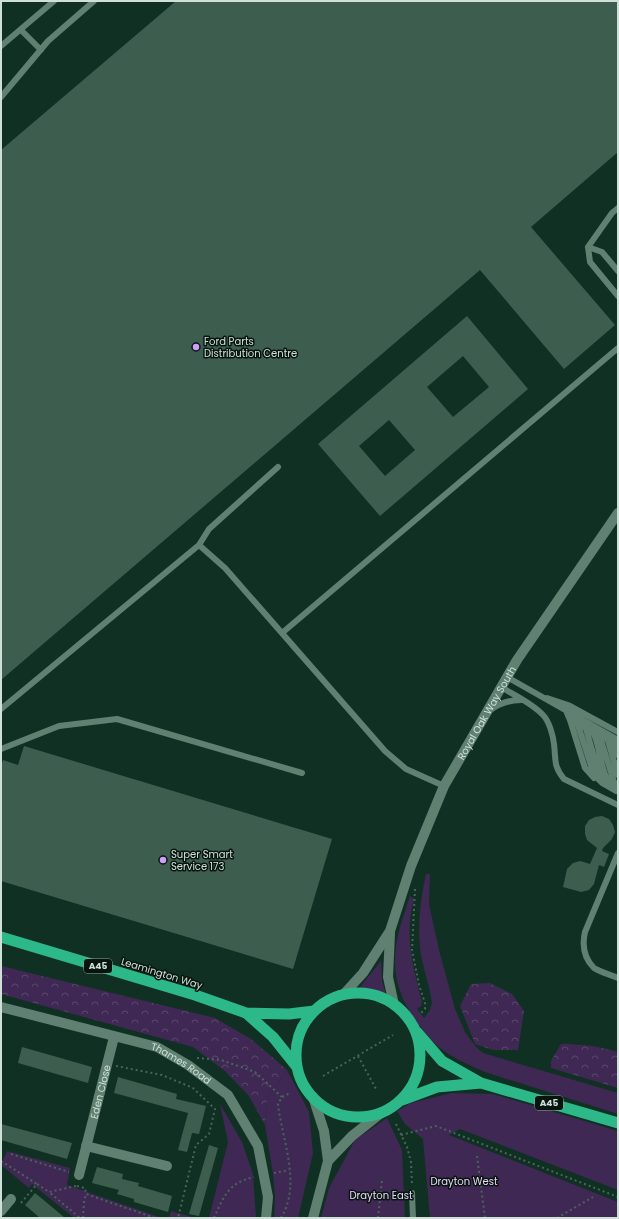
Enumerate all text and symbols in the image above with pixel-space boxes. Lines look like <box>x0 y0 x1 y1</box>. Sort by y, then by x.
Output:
place label: Ford Parts Distribution Centre <box>204 334 297 361</box>
marker: Ford Parts Distribution Centre <box>191 342 201 352</box>
street label: Royal Oak Way South <box>454 663 520 763</box>
place label: Super Smart Service 173 <box>171 847 233 874</box>
marker: Super Smart Service 173 <box>158 855 168 865</box>
street label: Leamington Way <box>119 954 205 993</box>
road number: A45 <box>84 959 112 973</box>
street label: Thames Road <box>150 1039 214 1088</box>
street label: Eden Close <box>87 1063 115 1120</box>
road number: A45 <box>535 1096 563 1110</box>
park label: Drayton West <box>430 1174 498 1189</box>
park label: Drayton East <box>349 1188 413 1203</box>

